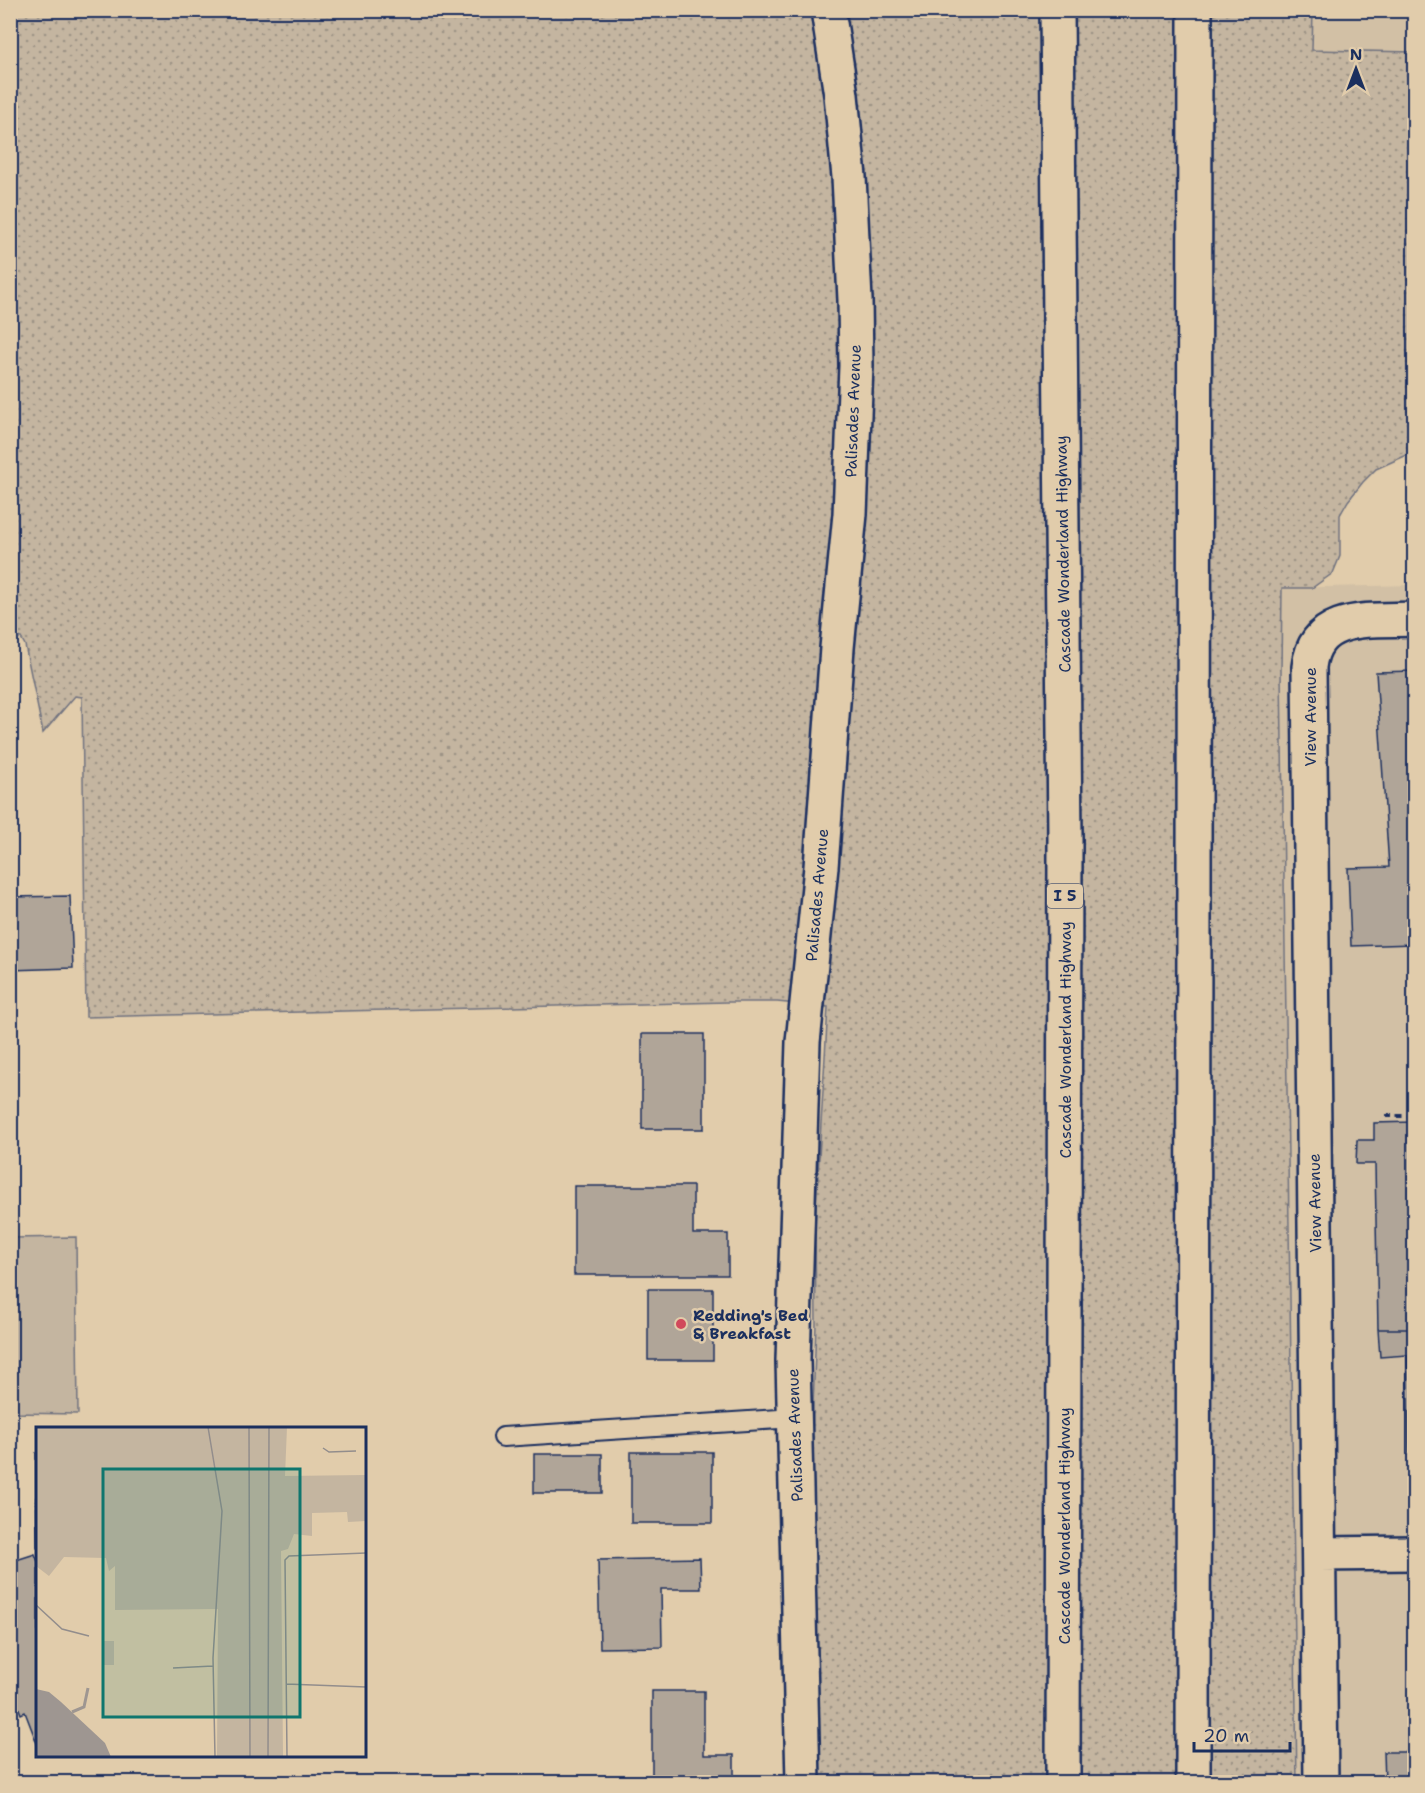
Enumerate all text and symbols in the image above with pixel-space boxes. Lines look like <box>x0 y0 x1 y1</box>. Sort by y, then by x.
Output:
north arrow <box>1326 39 1386 99</box>
text: N <box>1350 44 1362 65</box>
street label: Palisades Avenue <box>840 344 866 478</box>
street label: Cascade Wonderland Highway <box>1050 435 1076 673</box>
street label: View Avenue <box>1300 667 1321 767</box>
street label: Palisades Avenue <box>801 828 833 962</box>
road number: I 5 <box>1047 884 1083 908</box>
street label: Cascade Wonderland Highway <box>1055 921 1076 1159</box>
street label: View Avenue <box>1304 1153 1326 1253</box>
place label: Redding's Bed & Breakfast <box>693 1305 808 1344</box>
marker: Redding's Bed & Breakfast <box>674 1317 688 1331</box>
street label: Palisades Avenue <box>782 1368 808 1502</box>
street label: Cascade Wonderland Highway <box>1054 1407 1075 1645</box>
inset map <box>36 1427 366 1757</box>
scale bar <box>1194 1715 1290 1753</box>
text: 20 m <box>1203 1724 1249 1748</box>

